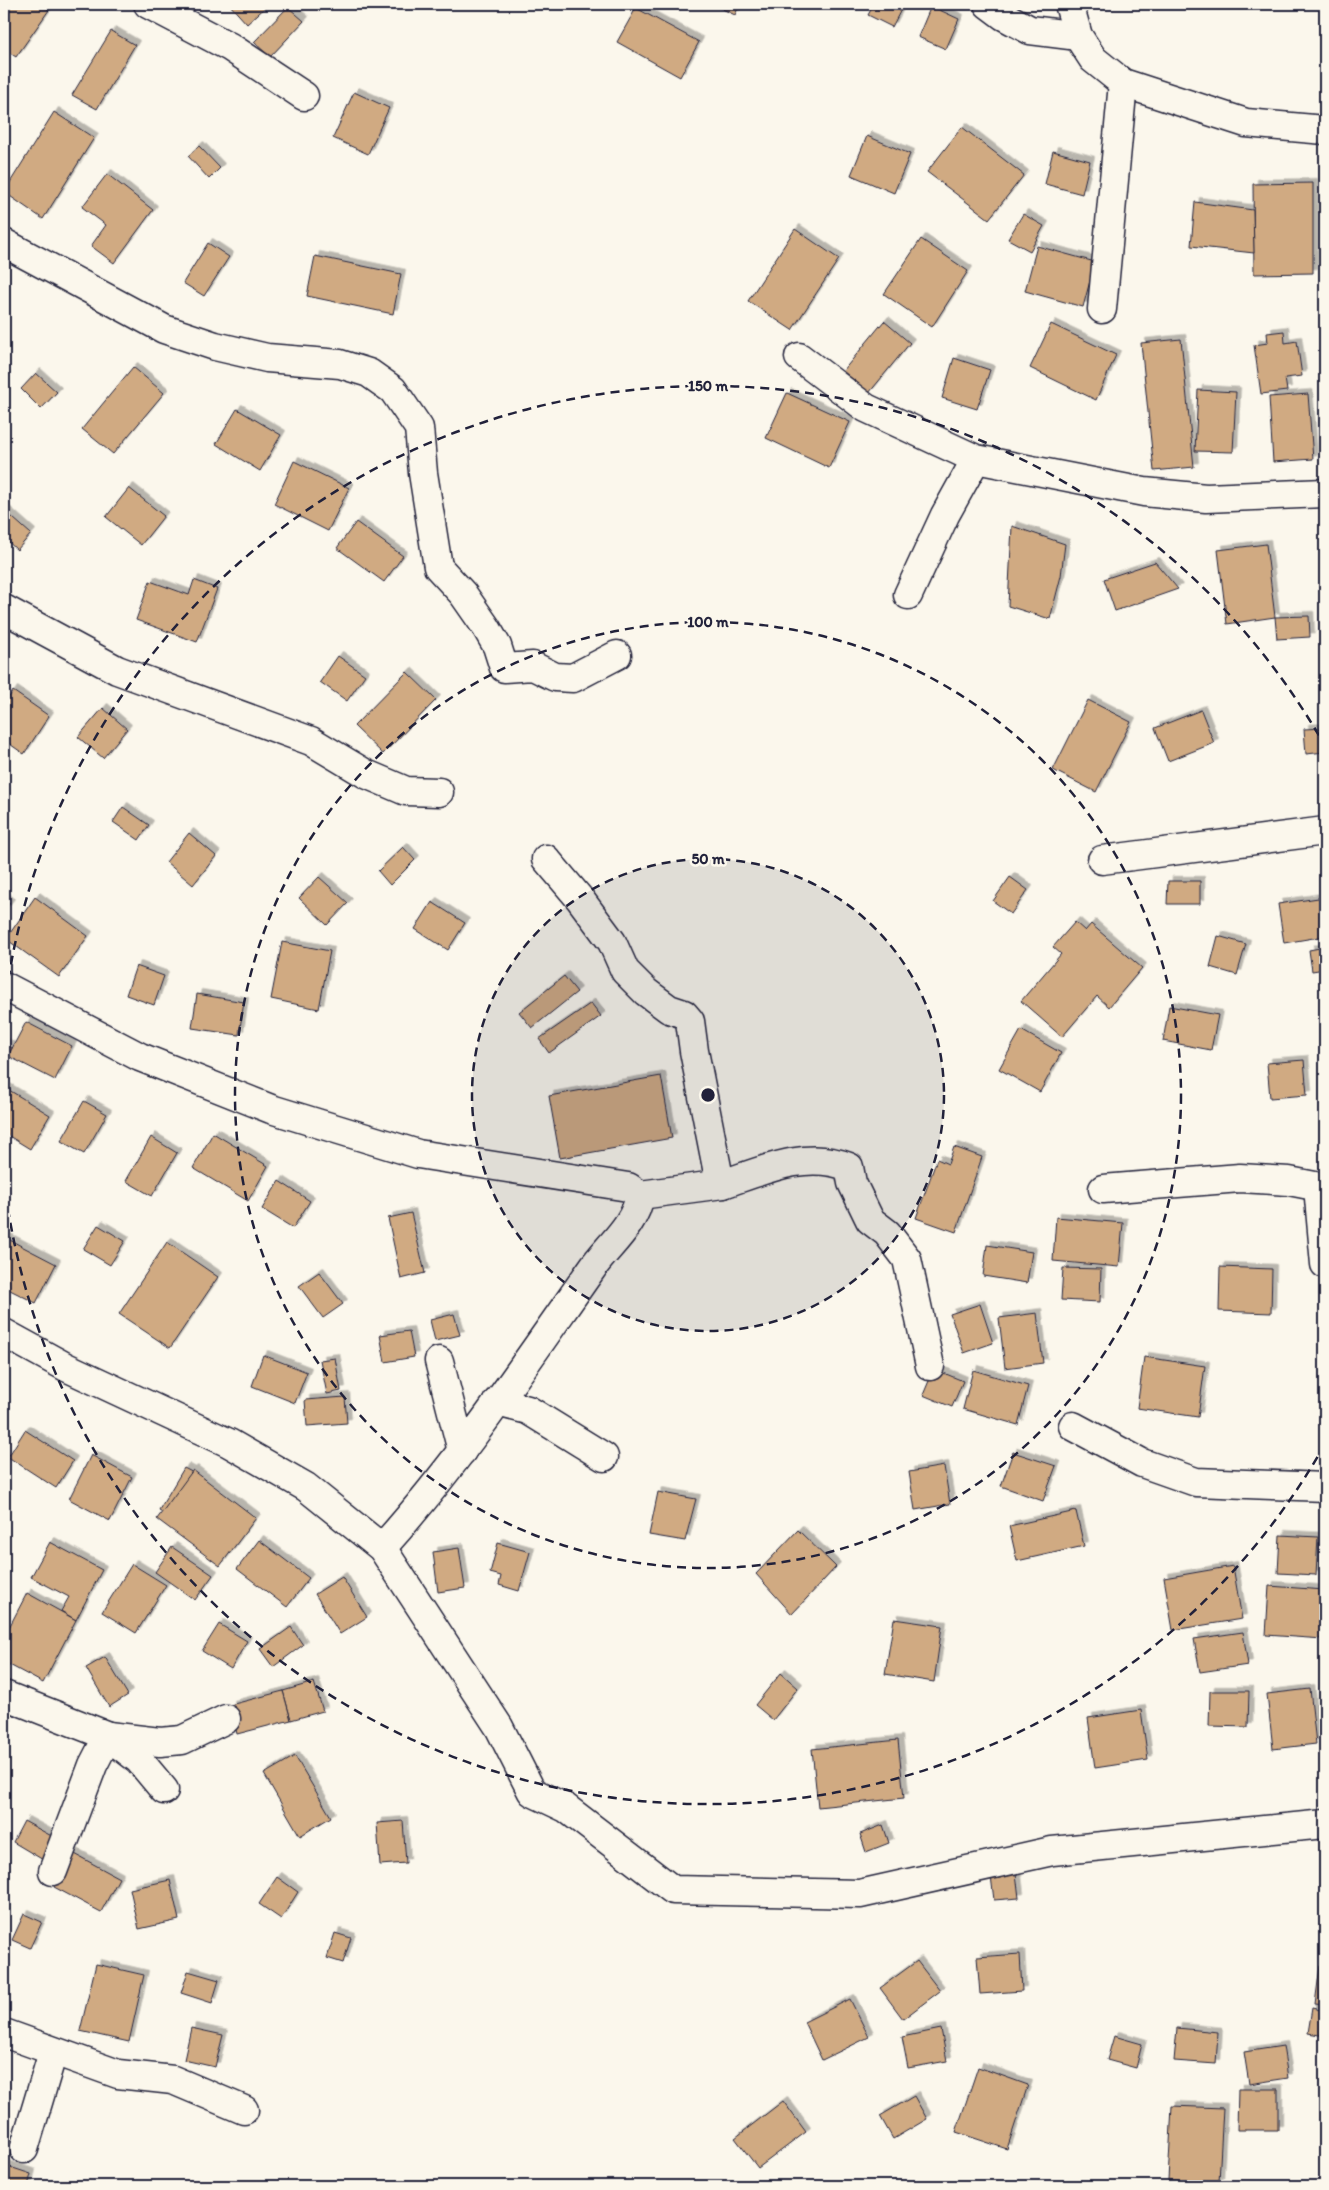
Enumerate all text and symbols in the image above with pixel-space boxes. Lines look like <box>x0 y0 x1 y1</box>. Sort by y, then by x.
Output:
text: 150 m <box>688 377 728 395</box>
text: 100 m <box>687 613 729 631</box>
text: 50 m <box>691 850 725 868</box>
centre of rings <box>699 1086 717 1104</box>

